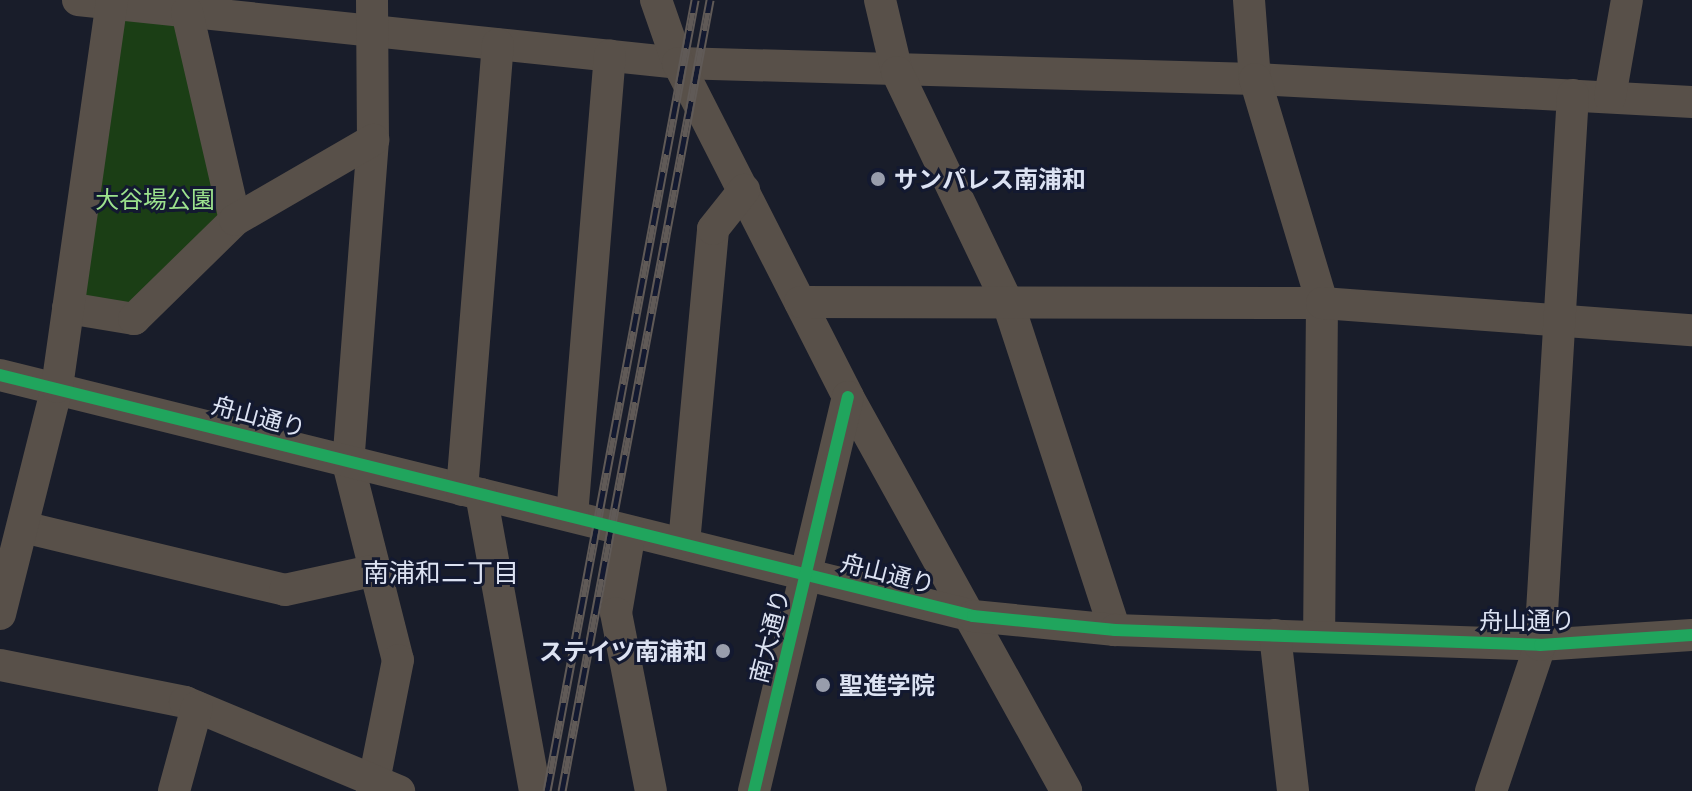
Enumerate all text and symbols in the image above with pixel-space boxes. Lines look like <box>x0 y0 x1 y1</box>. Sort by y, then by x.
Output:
place label: サンパレス南浦和 <box>894 165 1086 193</box>
marker: サンパレス南浦和 <box>869 170 887 188</box>
park label: 大谷場公園 <box>95 185 215 213</box>
street label: 舟山通り <box>209 390 309 442</box>
street label: 舟山通り <box>838 547 938 599</box>
district label: 南浦和二丁目 <box>363 557 519 589</box>
street label: 南大通り <box>743 586 795 686</box>
street label: 舟山通り <box>1479 606 1575 634</box>
place label: ステイツ南浦和 <box>539 637 707 665</box>
marker: ステイツ南浦和 <box>714 642 732 660</box>
place label: 聖進学院 <box>839 671 935 699</box>
marker: 聖進学院 <box>814 676 832 694</box>

